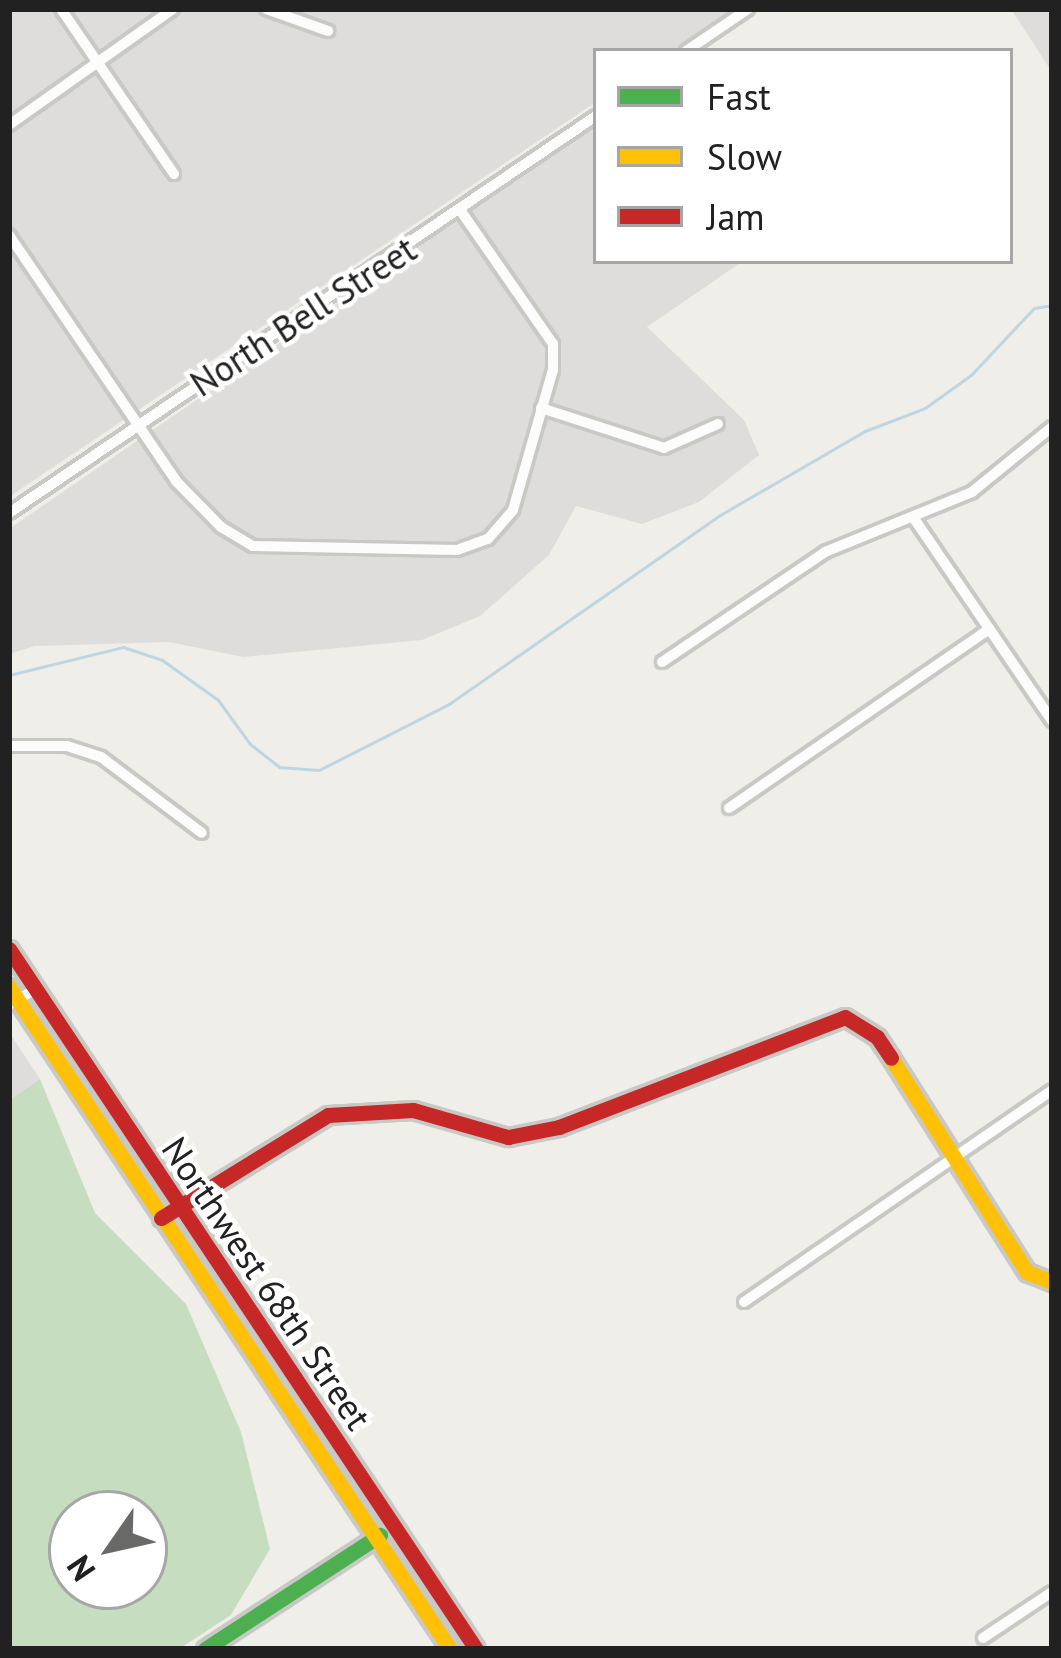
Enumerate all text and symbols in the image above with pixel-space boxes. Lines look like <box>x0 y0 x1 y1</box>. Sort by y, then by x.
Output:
legend <box>593 48 1013 264</box>
text: Fast <box>707 73 771 120</box>
text: Slow <box>707 133 782 180</box>
text: Jam <box>707 193 765 240</box>
street label: North Bell Street <box>182 227 424 405</box>
street label: Northwest 68th Street <box>153 1129 381 1437</box>
north arrow <box>48 1490 168 1610</box>
text: N <box>56 1548 104 1590</box>

